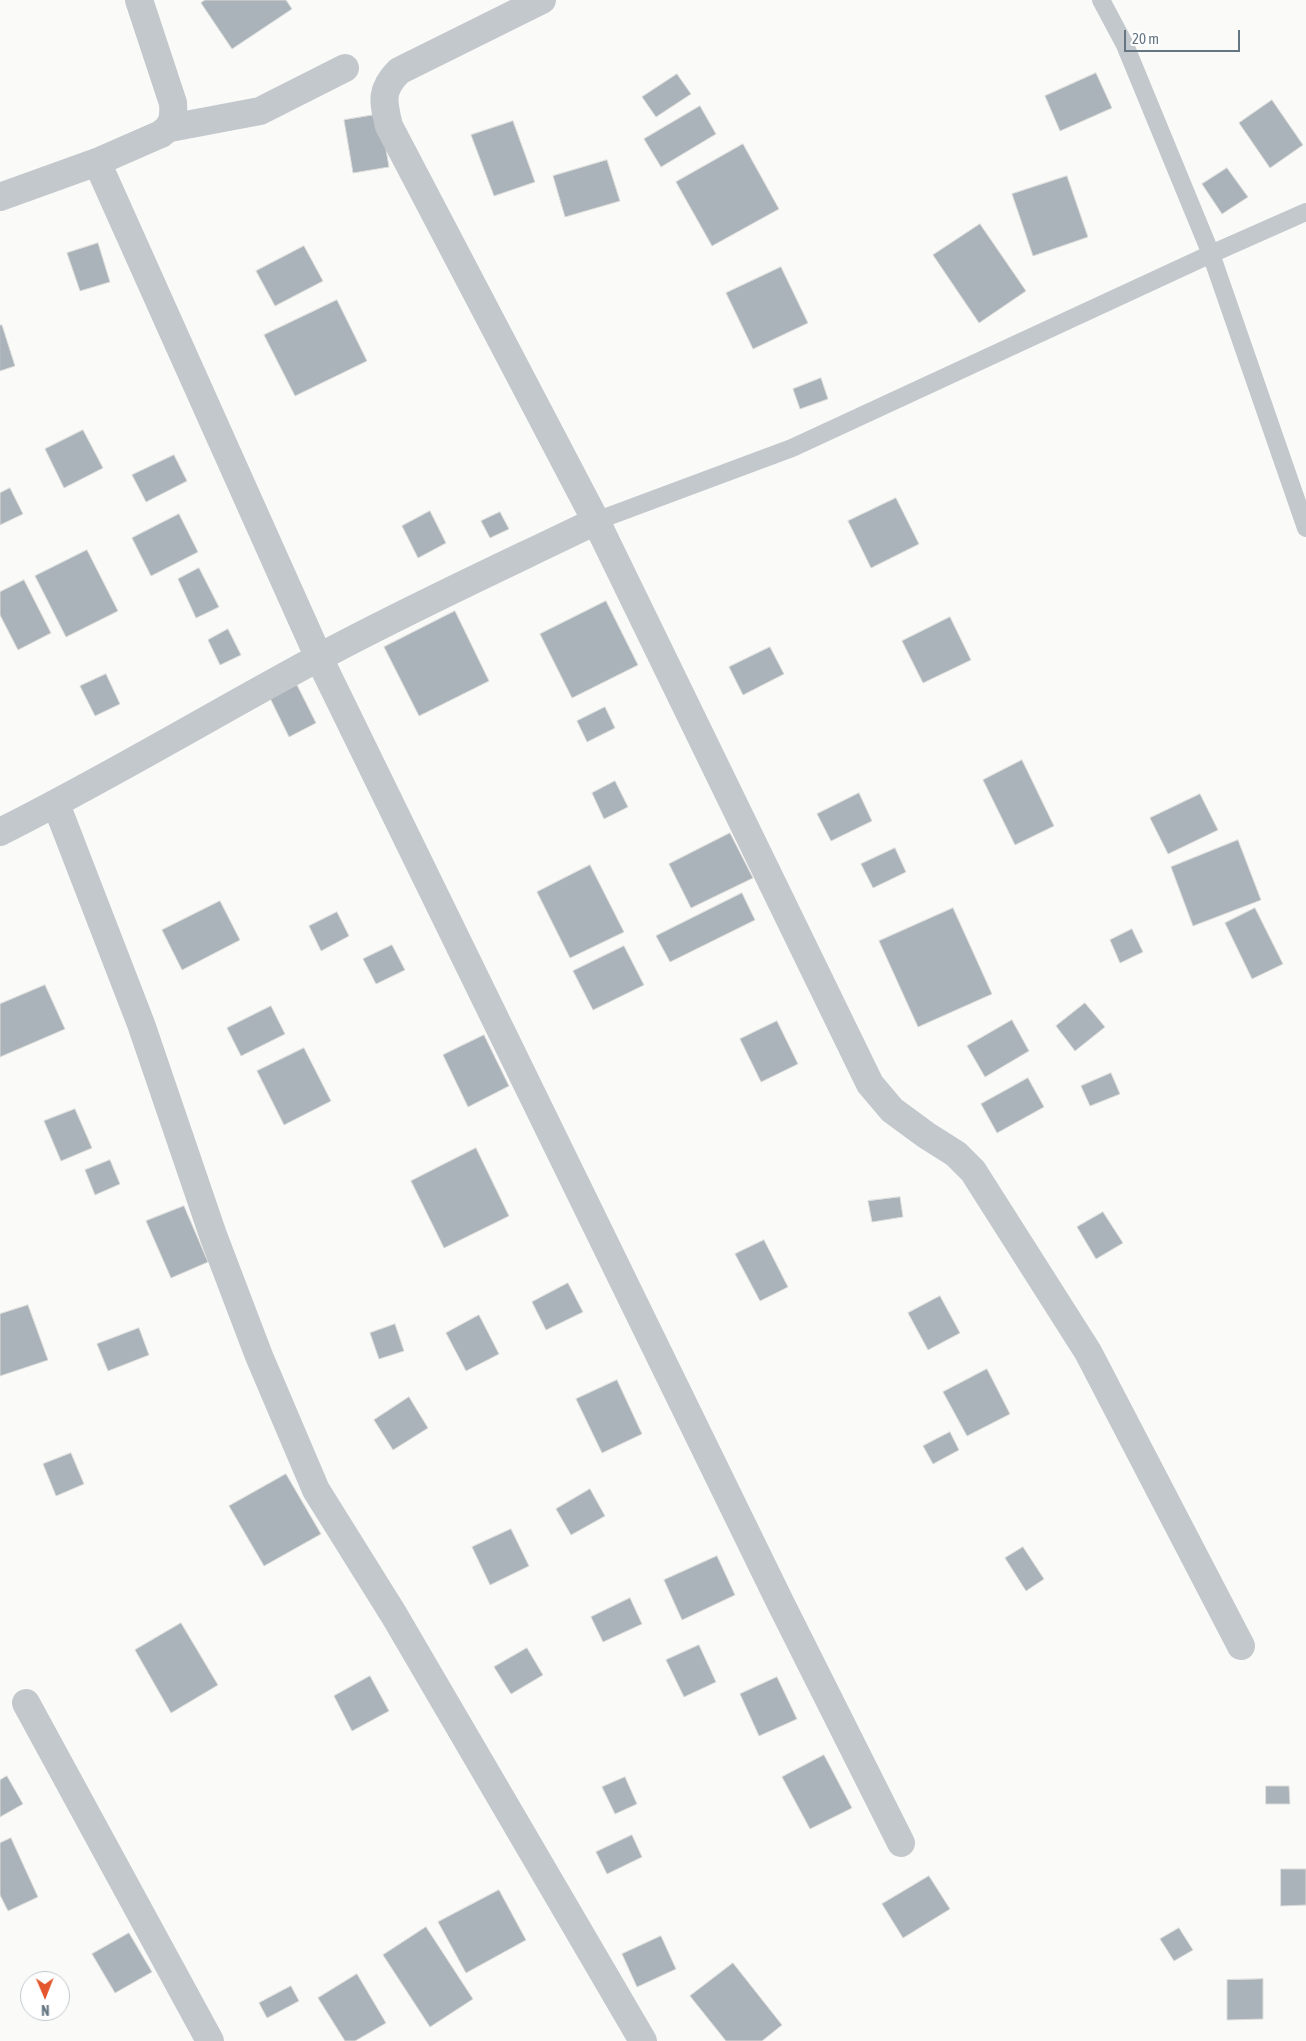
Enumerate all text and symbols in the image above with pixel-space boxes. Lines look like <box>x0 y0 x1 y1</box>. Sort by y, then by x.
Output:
scale bar <box>1126 20 1242 52</box>
text: 20 m <box>1132 30 1159 47</box>
north arrow <box>20 1971 70 2021</box>
text: N <box>41 2002 50 2018</box>

